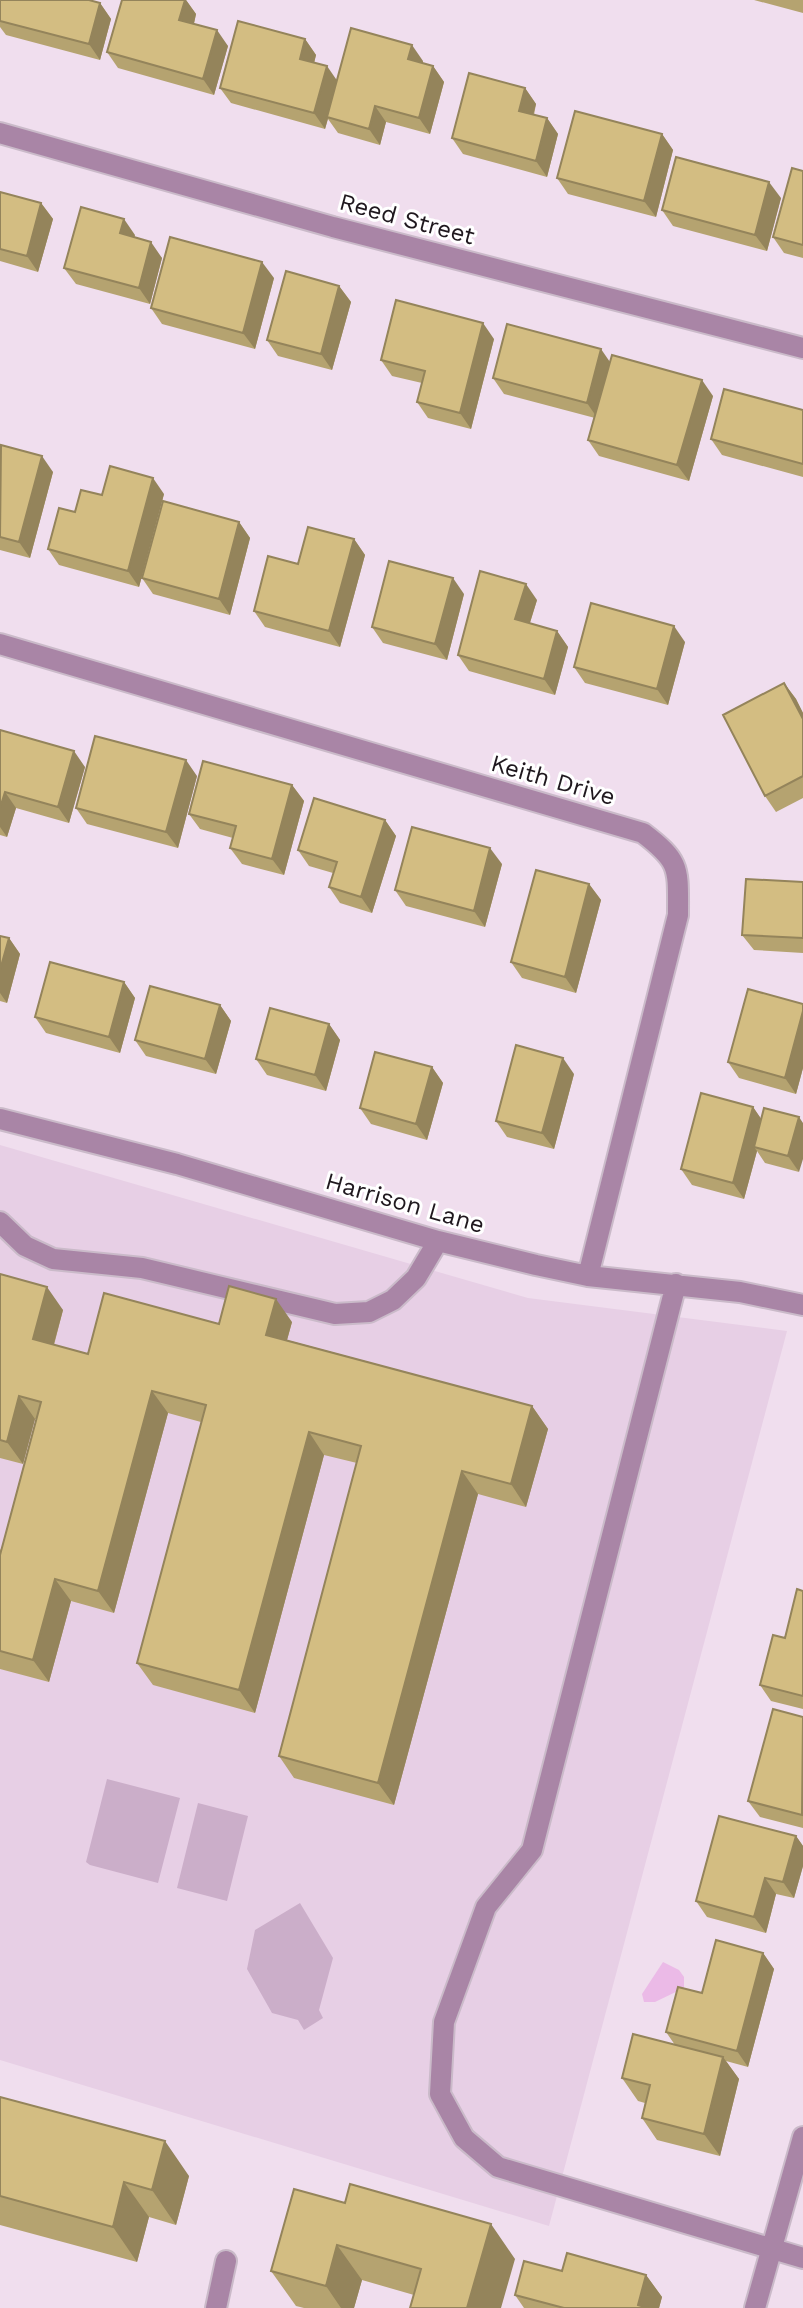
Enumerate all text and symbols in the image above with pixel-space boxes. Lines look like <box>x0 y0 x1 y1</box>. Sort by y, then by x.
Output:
street label: Reed Street <box>336 188 478 250</box>
street label: Keith Drive <box>488 749 618 811</box>
street label: Harrison Lane <box>322 1167 488 1239</box>

